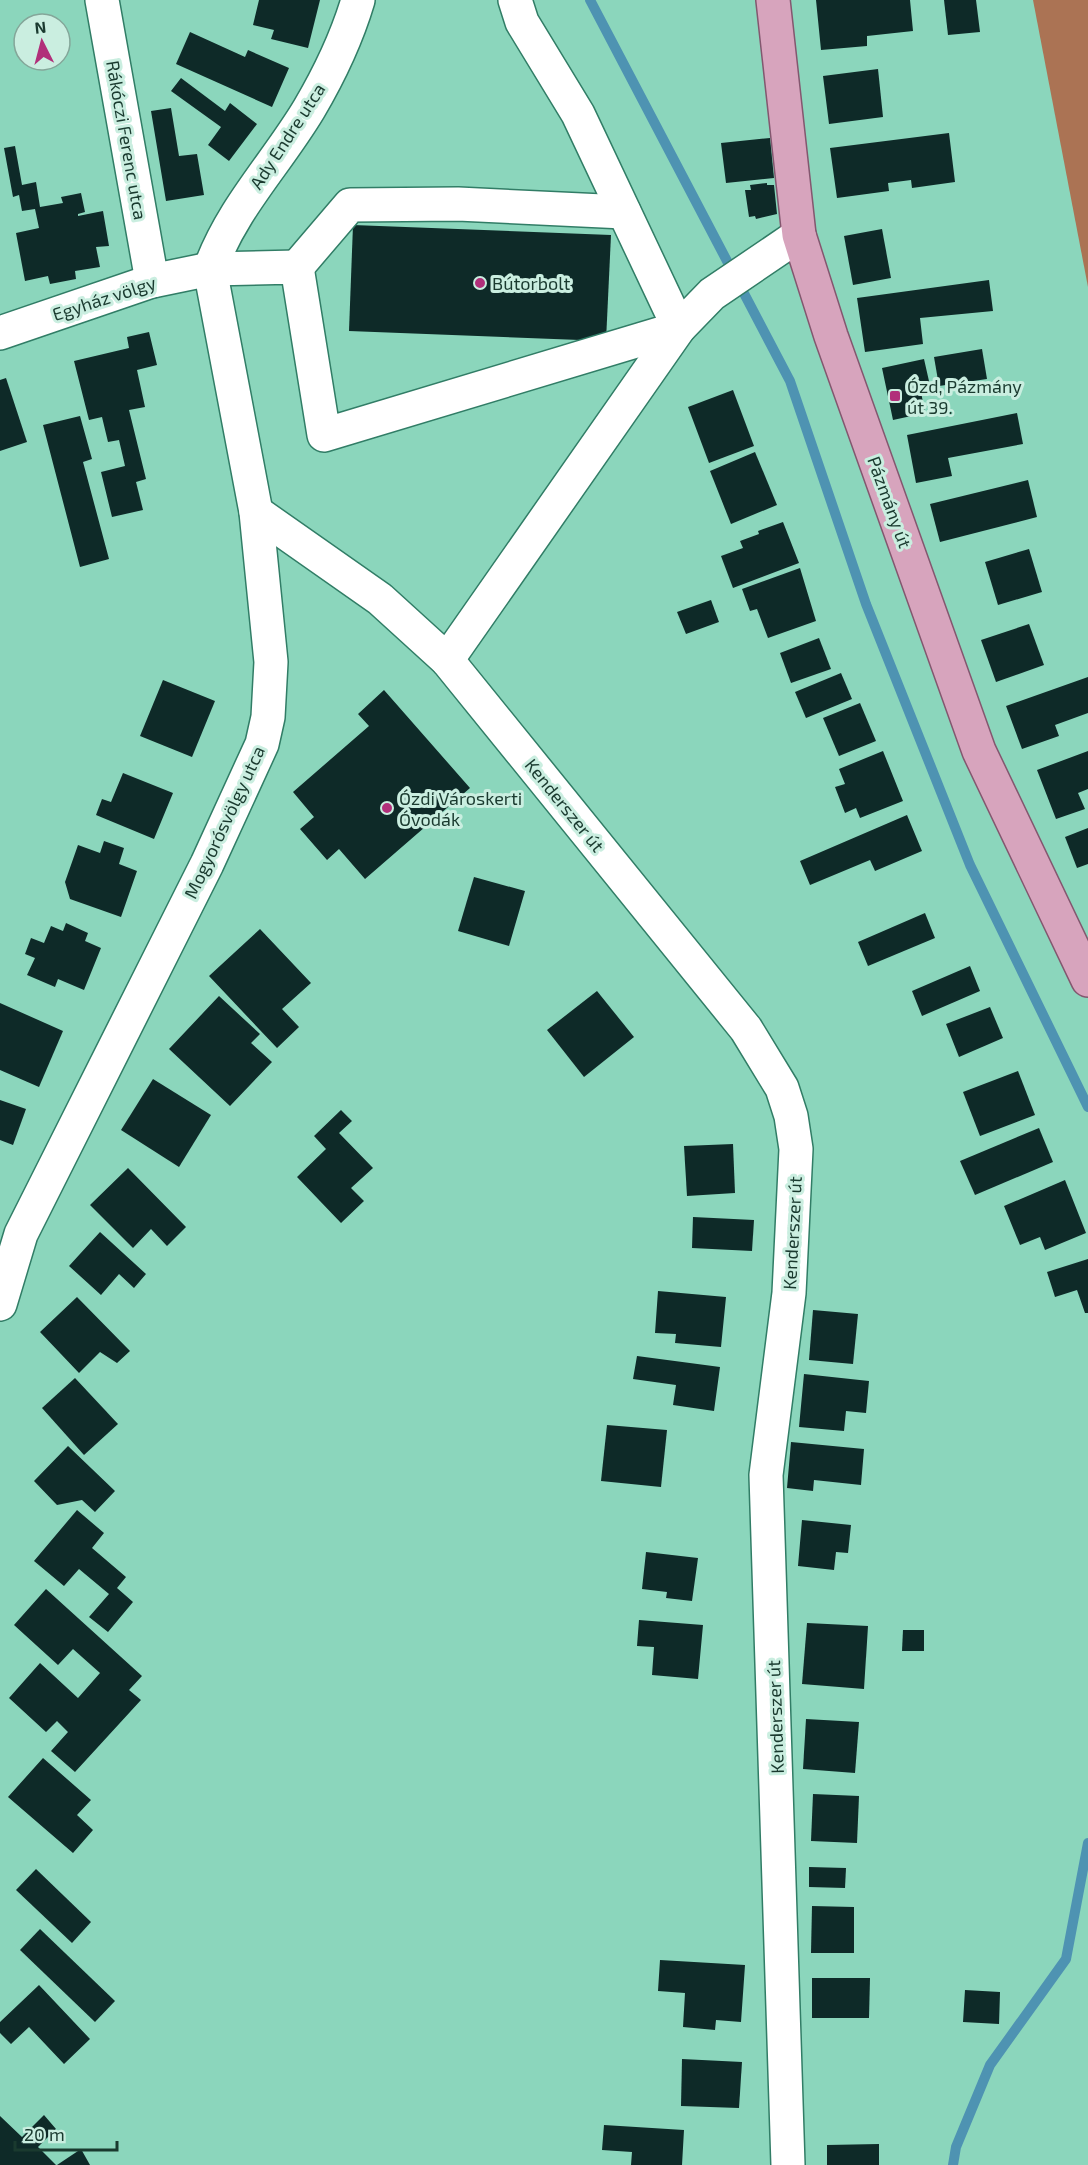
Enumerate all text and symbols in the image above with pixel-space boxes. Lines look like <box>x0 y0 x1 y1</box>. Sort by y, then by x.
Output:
north arrow <box>12 12 72 72</box>
text: N <box>34 17 47 37</box>
street label: Rákóczi Ferenc utca <box>102 59 152 221</box>
street label: Ady Endre utca <box>245 79 329 193</box>
street label: Egyház völgy <box>50 271 159 325</box>
place label: Bútorbolt <box>492 272 570 294</box>
marker: Bútorbolt <box>473 276 487 290</box>
place label: Ózd, Pázmány út 39. <box>907 375 1022 418</box>
marker: Ózd, Pázmány út 39. <box>888 389 902 403</box>
street label: Pázmány út <box>863 453 917 551</box>
street label: Mogyorósvölgy utca <box>179 742 269 902</box>
street label: Kenderszer út <box>521 754 609 856</box>
place label: Ózdi Városkerti Óvodák <box>399 787 522 830</box>
marker: Ózdi Városkerti Óvodák <box>380 801 394 815</box>
street label: Kenderszer út <box>778 1176 806 1290</box>
street label: Kenderszer út <box>762 1660 788 1774</box>
scale bar <box>15 2114 117 2152</box>
text: 20 m <box>24 2123 65 2145</box>

